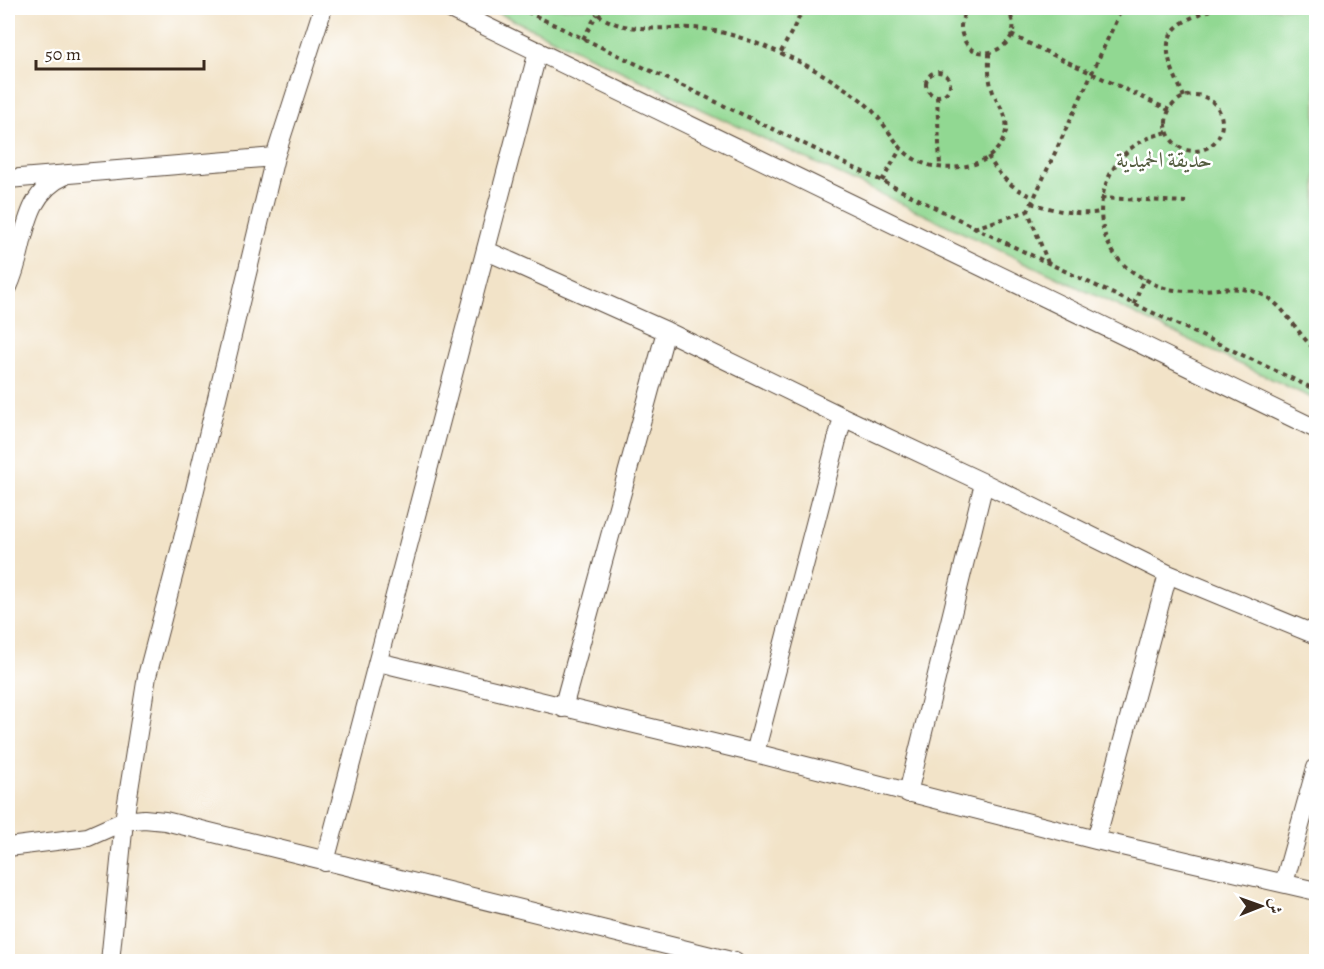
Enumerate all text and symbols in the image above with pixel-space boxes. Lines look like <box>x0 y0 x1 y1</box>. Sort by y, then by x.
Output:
scale bar <box>36 33 204 71</box>
text: 50 m <box>45 42 81 66</box>
park label: حديقة الحميدية <box>1116 145 1212 175</box>
north arrow <box>1231 876 1291 936</box>
text: ش <box>1264 898 1286 914</box>

